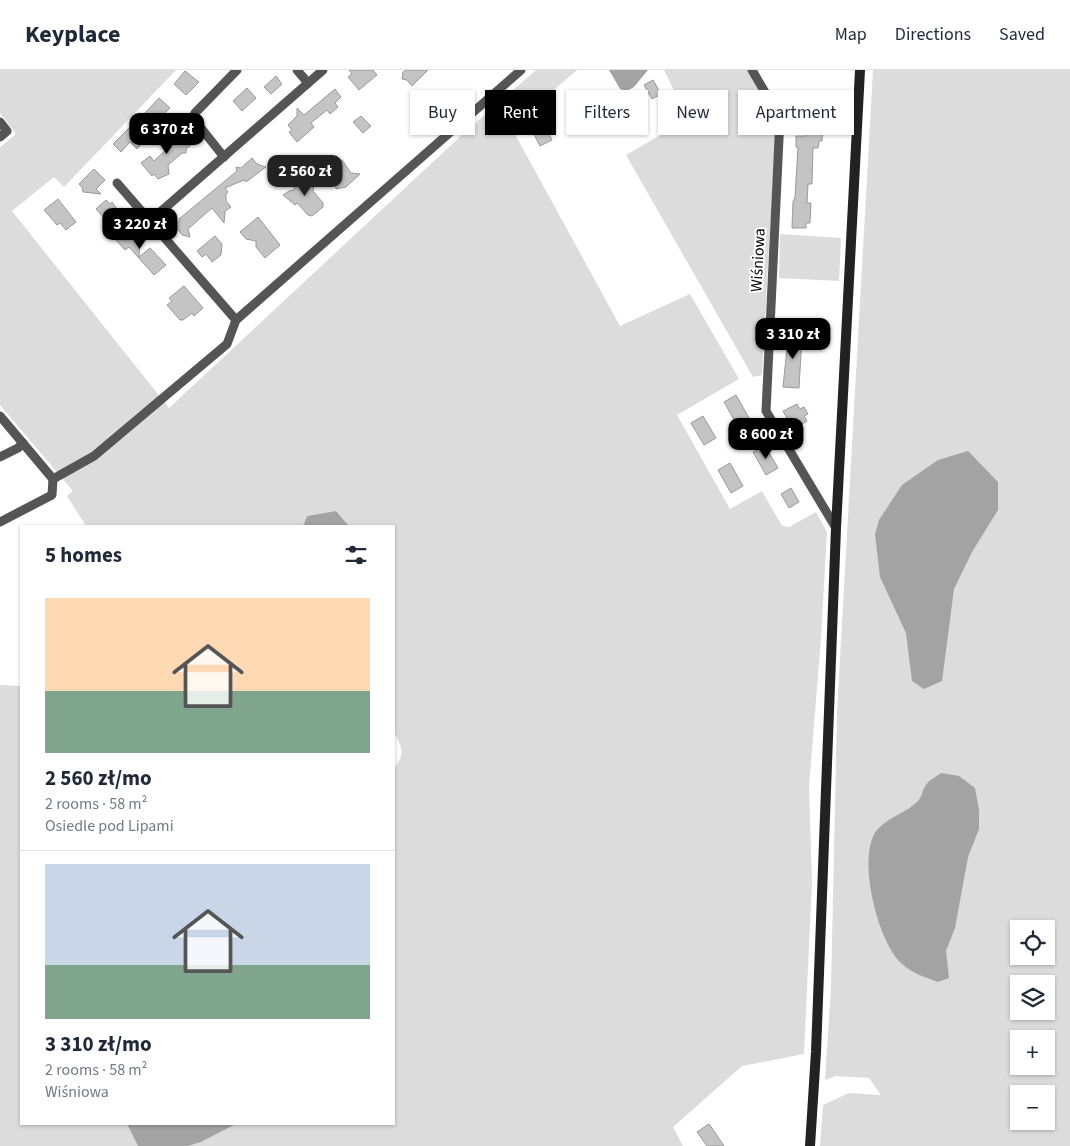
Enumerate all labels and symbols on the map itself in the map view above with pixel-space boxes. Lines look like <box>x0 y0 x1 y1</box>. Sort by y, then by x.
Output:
pin: 6 370 zł <box>115 112 219 155</box>
pin: 2 560 zł <box>253 154 357 197</box>
pin: 3 220 zł <box>88 208 192 250</box>
street label: Wiśniowa <box>745 227 771 293</box>
pin: 3 310 zł <box>741 318 845 360</box>
pin: 8 600 zł <box>714 418 818 460</box>

